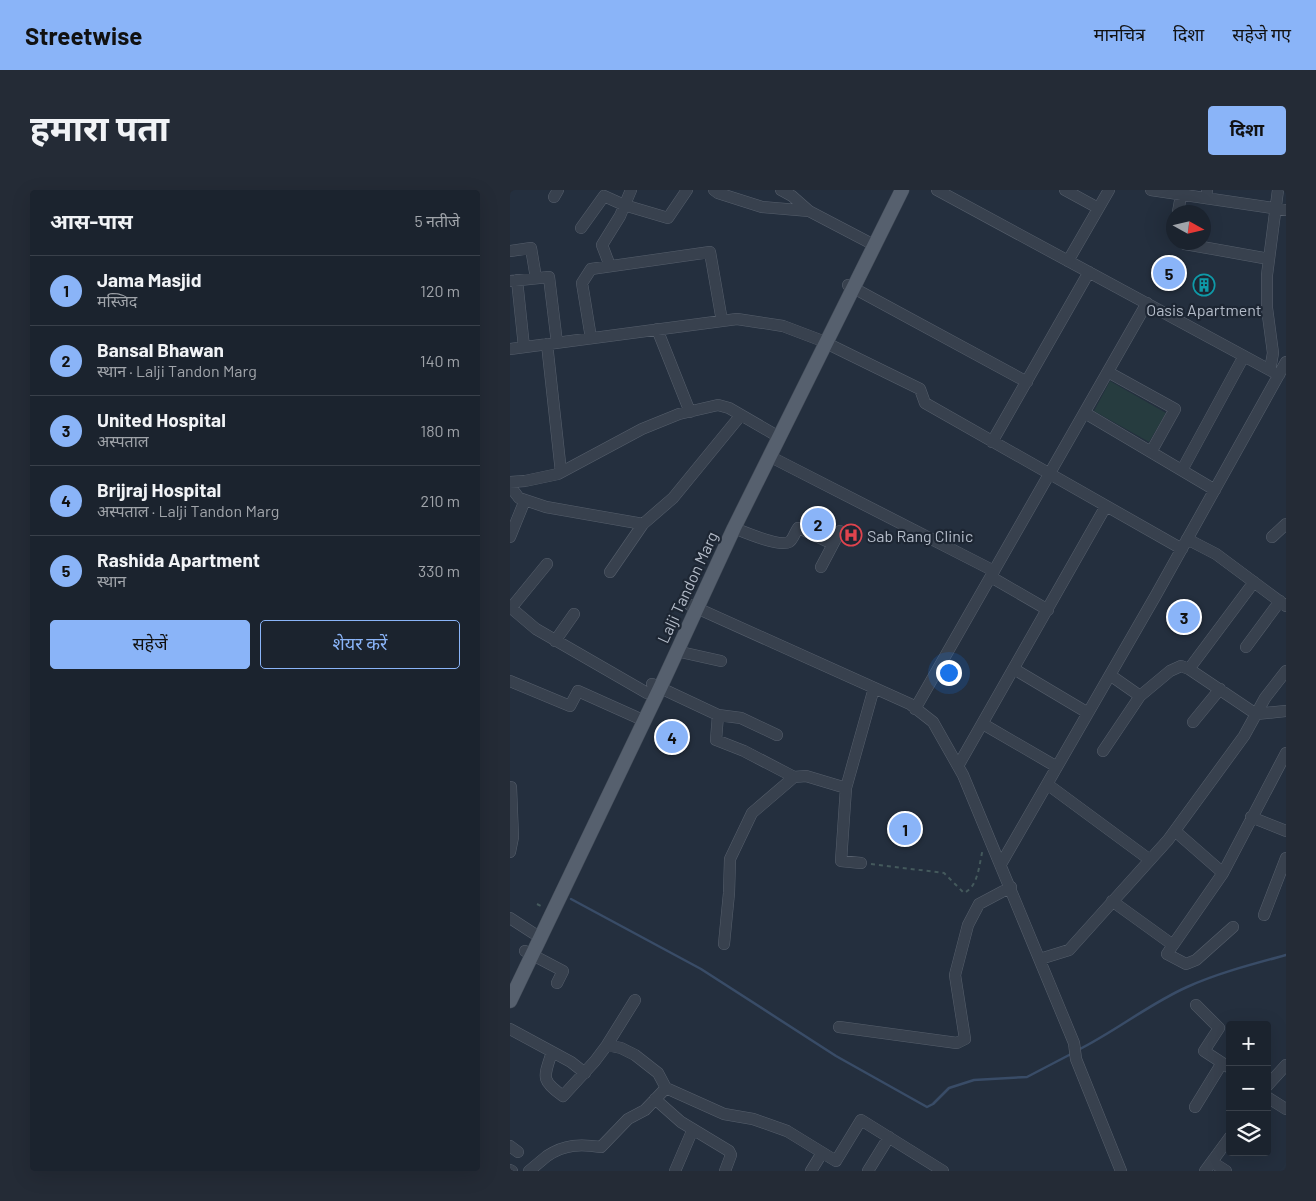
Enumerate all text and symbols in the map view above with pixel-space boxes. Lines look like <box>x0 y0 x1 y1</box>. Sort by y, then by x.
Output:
text: Streetwise <box>25 21 142 50</box>
text: मानचित्र <box>1094 23 1145 45</box>
text: दिशा <box>1173 23 1204 45</box>
text: सहेजे गए <box>1232 23 1291 45</box>
text: हमारा पता <box>30 106 169 148</box>
button: दिशा <box>1208 106 1286 155</box>
north arrow <box>1166 205 1211 250</box>
text: आस-पास <box>50 208 133 233</box>
text: 5 नतीजे <box>415 211 460 230</box>
pin: 5 <box>1153 254 1185 292</box>
text: Jama Masjid <box>97 268 201 291</box>
building icon: Oasis Apartment <box>1192 273 1216 297</box>
text: 1 <box>63 281 69 300</box>
text: 120 m <box>420 281 460 300</box>
text: मस्जिद <box>97 291 137 310</box>
place label: Oasis Apartment <box>1146 300 1262 319</box>
text: Bansal Bhawan <box>97 338 224 361</box>
text: 2 <box>62 351 70 370</box>
text: 140 m <box>420 351 460 370</box>
text: स्थान · Lalji Tandon Marg <box>97 361 257 380</box>
text: United Hospital <box>97 408 226 431</box>
text: 3 <box>62 421 70 440</box>
text: 180 m <box>421 421 460 440</box>
text: अस्पताल <box>97 431 149 450</box>
text: Brijraj Hospital <box>97 478 221 501</box>
text: 4 <box>61 491 71 510</box>
text: 210 m <box>421 491 460 510</box>
text: अस्पताल · Lalji Tandon Marg <box>97 501 279 520</box>
pin: 2 <box>802 505 834 543</box>
hospital icon: Sab Rang Clinic <box>839 523 863 547</box>
place label: Sab Rang Clinic <box>867 526 973 545</box>
street label: Lalji Tandon Marg <box>653 528 721 646</box>
text: Rashida Apartment <box>97 548 260 571</box>
text: 5 <box>62 561 70 580</box>
text: 330 m <box>418 561 460 580</box>
text: स्थान <box>97 571 126 590</box>
pin: 3 <box>1168 598 1200 636</box>
button: सहेजें <box>50 620 250 669</box>
button: शेयर करें <box>260 620 460 669</box>
your location <box>936 660 962 686</box>
pin: 4 <box>656 718 688 756</box>
pin: 1 <box>889 810 921 848</box>
map controls <box>1226 1021 1271 1156</box>
button: + <box>1226 1021 1271 1066</box>
button: − <box>1226 1066 1271 1111</box>
button: layers <box>1226 1111 1271 1156</box>

